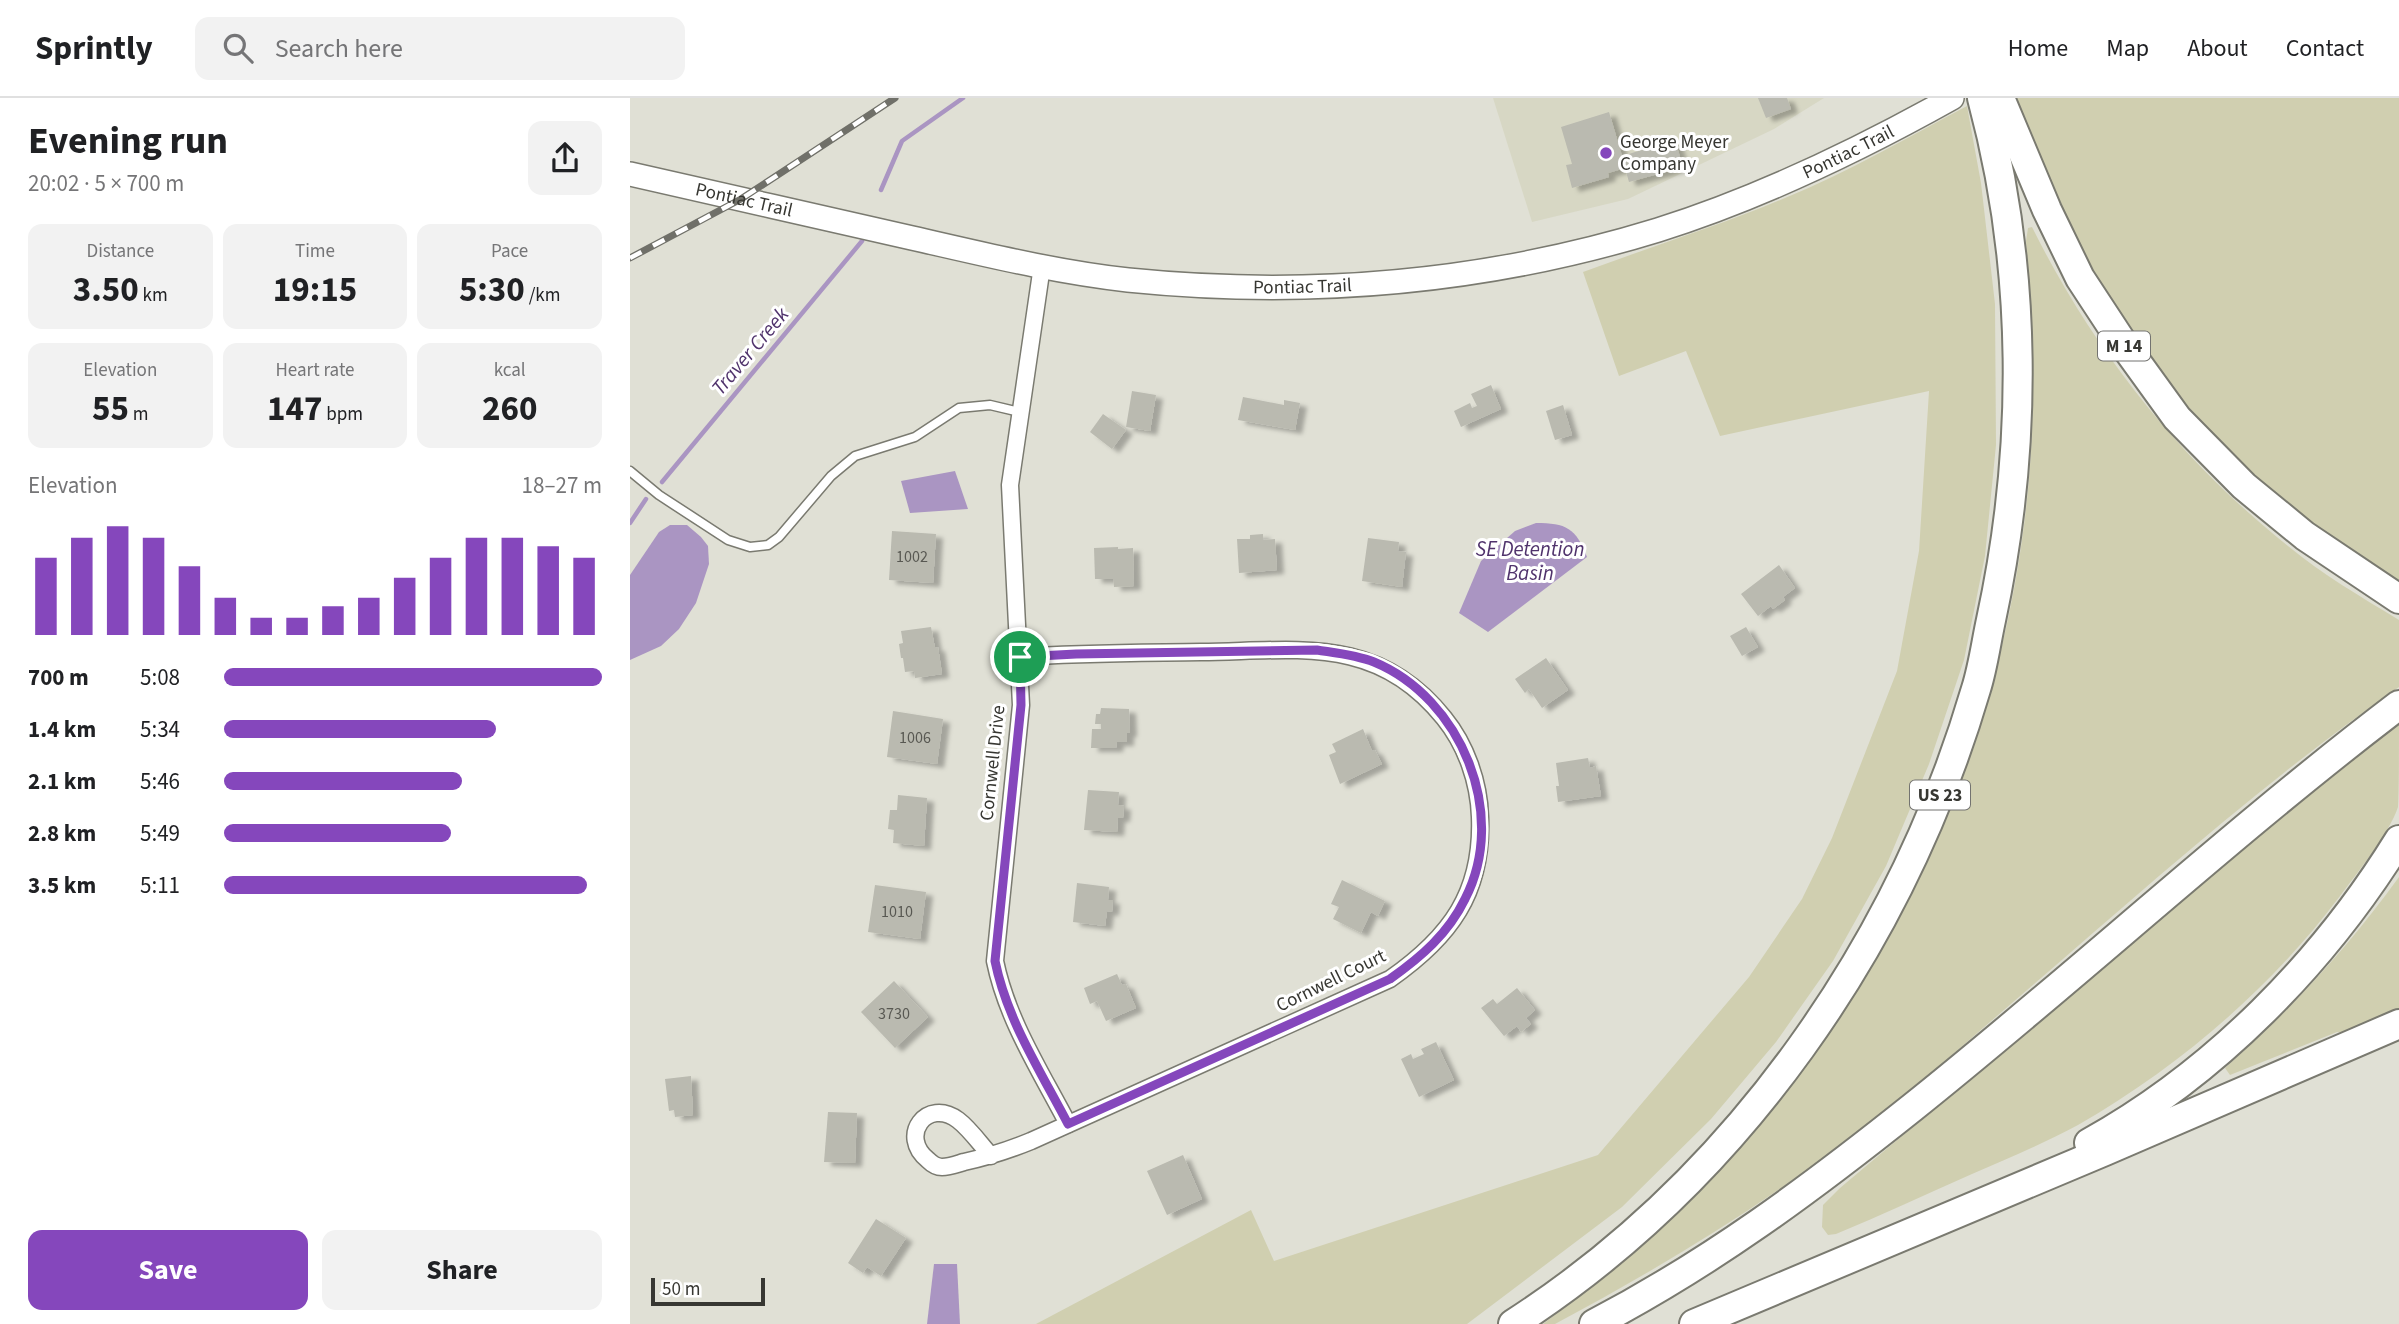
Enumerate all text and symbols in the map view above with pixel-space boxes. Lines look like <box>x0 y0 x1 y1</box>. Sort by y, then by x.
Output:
search box <box>195 17 685 80</box>
text: Sprintly <box>35 25 153 72</box>
icon: search <box>219 29 257 67</box>
text: Search here <box>275 30 403 67</box>
text: Home <box>2008 31 2068 66</box>
text: Map <box>2106 31 2149 66</box>
text: About <box>2187 31 2248 66</box>
text: Contact <box>2286 31 2364 66</box>
text: Evening run <box>28 114 228 168</box>
street label: Pontiac Trail <box>1798 118 1899 186</box>
button: share <box>528 121 602 195</box>
place label: George Meyer Company <box>1620 129 1729 178</box>
marker: George Meyer Company <box>1598 145 1614 161</box>
text: 20:02 · 5 × 700 m <box>28 167 184 200</box>
street label: Pontiac Trail <box>693 176 795 224</box>
text: Distance <box>87 238 154 265</box>
text: Time <box>295 238 335 265</box>
text: Pace <box>491 238 528 265</box>
text: 3.50 <box>73 265 139 315</box>
text: 19:15 <box>273 265 357 315</box>
text: 5:30 <box>459 265 525 315</box>
street label: Pontiac Trail <box>1253 271 1353 301</box>
text: km <box>139 282 168 309</box>
text: /km <box>525 282 560 309</box>
water label: Traver Creek <box>704 300 796 402</box>
road number: M 14 <box>2098 332 2150 360</box>
text: Elevation <box>83 357 157 384</box>
text: Heart rate <box>275 357 354 384</box>
text: kcal <box>494 357 526 384</box>
text: 55 <box>92 384 129 434</box>
text: 147 <box>267 384 322 434</box>
text: 260 <box>482 384 537 434</box>
text: m <box>129 401 149 428</box>
text: bpm <box>322 401 363 428</box>
text: Elevation <box>28 469 118 502</box>
text: 18–27 m <box>522 469 602 502</box>
water label: SE Detention Basin <box>1476 534 1584 588</box>
house number: 1002 <box>896 546 928 568</box>
pin <box>990 627 1050 687</box>
icon: arrive <box>1001 638 1039 676</box>
text: 700 m <box>28 661 89 694</box>
text: 5:08 <box>140 661 180 694</box>
street label: Cornwell Drive <box>974 704 1012 822</box>
text: 1.4 km <box>28 713 96 746</box>
text: 5:34 <box>140 713 180 746</box>
house number: 1006 <box>899 727 931 749</box>
text: 2.1 km <box>28 765 96 798</box>
text: 5:46 <box>140 765 180 798</box>
road number: US 23 <box>1910 780 1970 810</box>
text: 2.8 km <box>28 817 96 850</box>
text: 5:49 <box>140 817 180 850</box>
text: 3.5 km <box>28 869 96 902</box>
text: 5:11 <box>140 869 180 902</box>
house number: 1010 <box>881 901 913 923</box>
street label: Cornwell Court <box>1272 943 1391 1019</box>
house number: 3730 <box>878 1003 910 1025</box>
button: Save <box>28 1230 308 1310</box>
button: Share <box>322 1230 602 1310</box>
scale bar <box>651 1275 765 1307</box>
text: 50 m <box>662 1276 700 1303</box>

